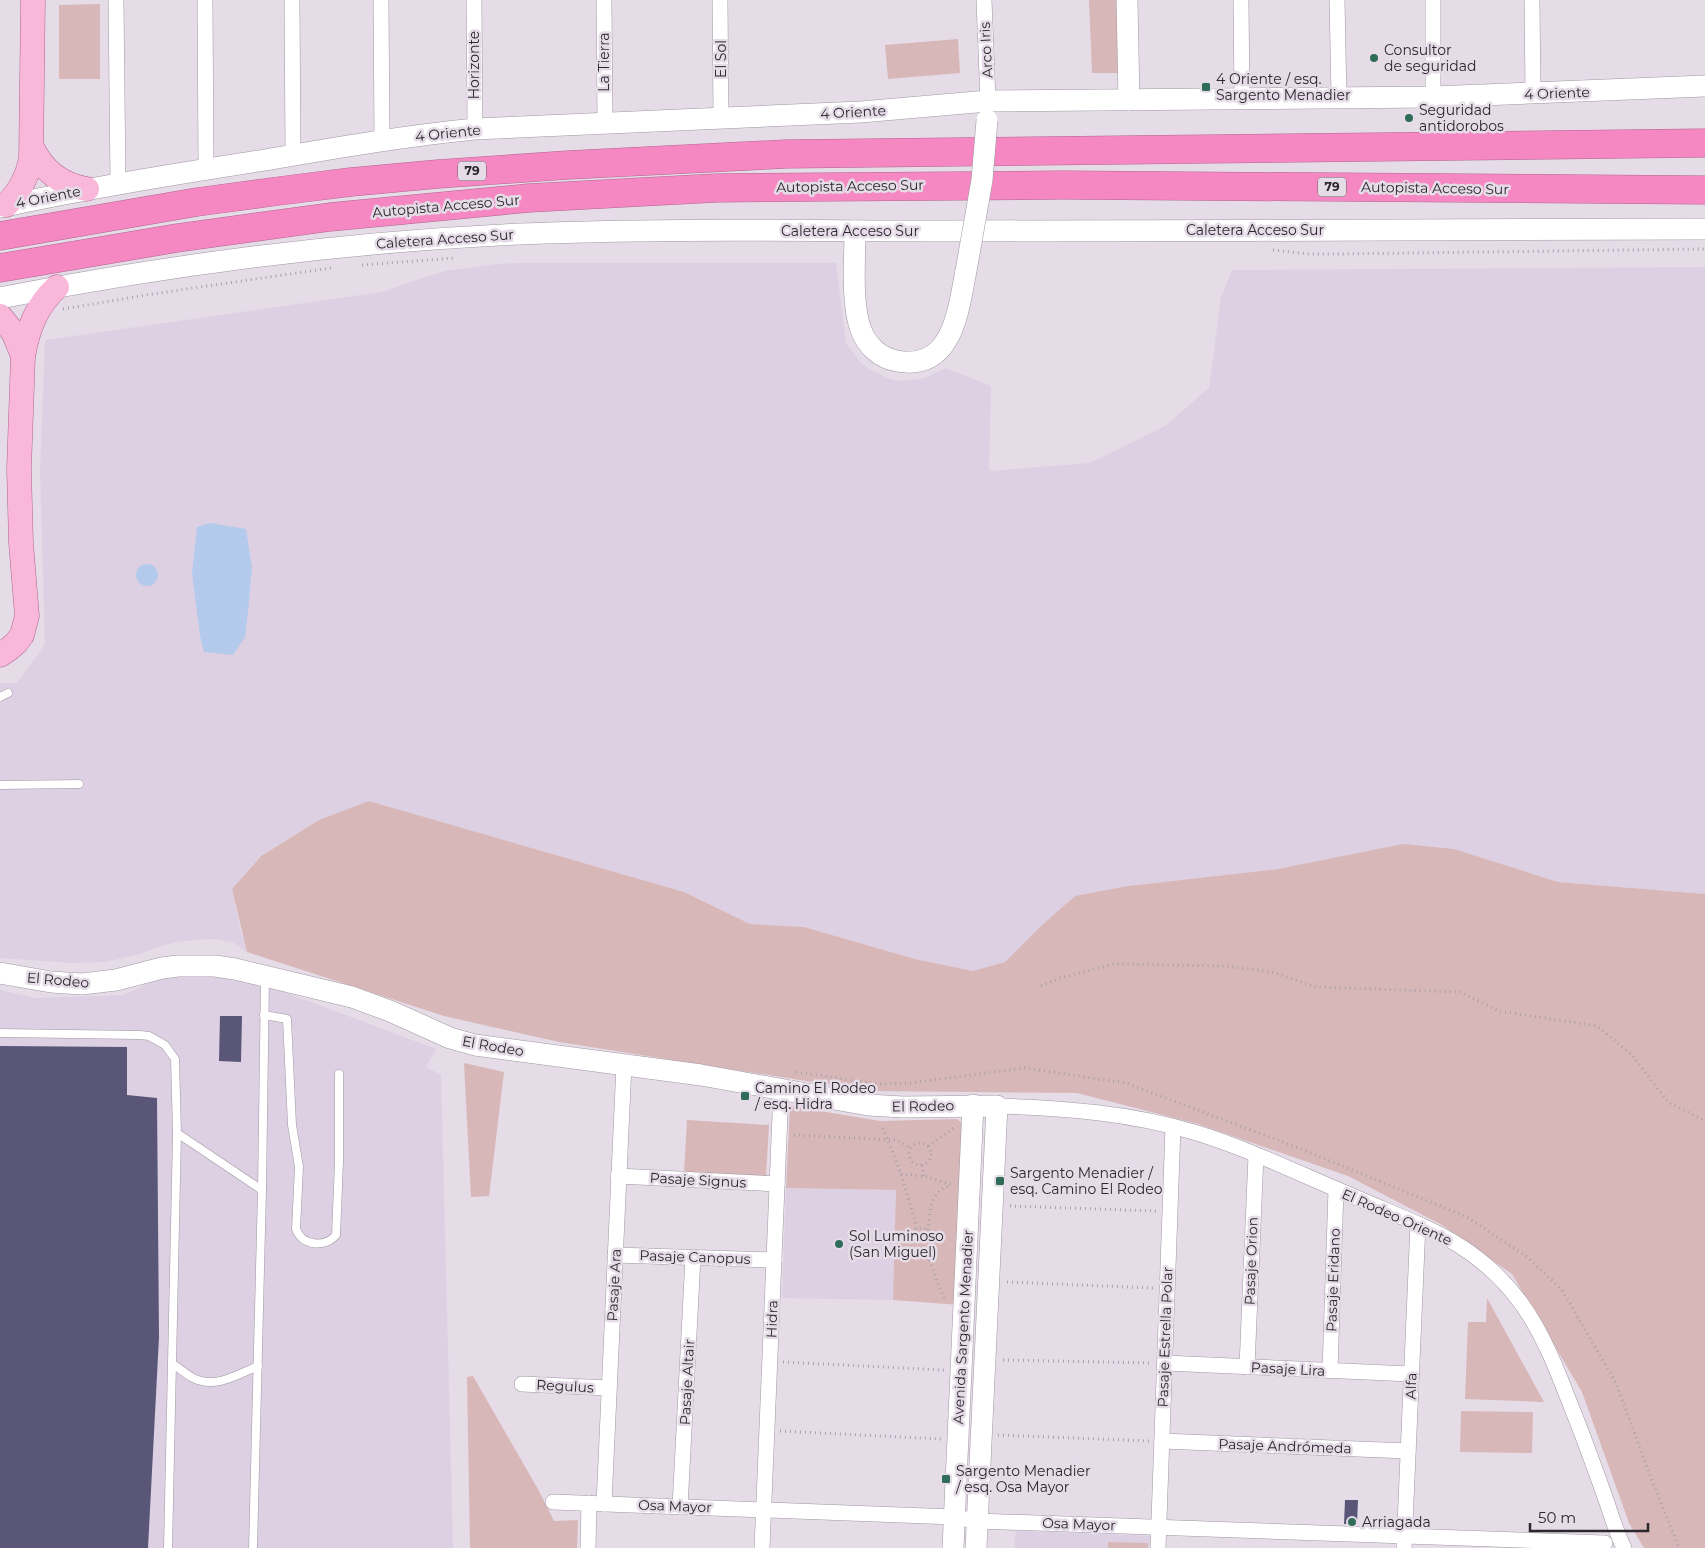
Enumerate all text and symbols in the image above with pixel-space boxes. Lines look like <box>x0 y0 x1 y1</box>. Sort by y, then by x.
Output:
street label: Arco Iris <box>976 21 996 78</box>
street label: Horizonte <box>465 31 483 99</box>
street label: La Tierra <box>595 32 613 92</box>
street label: El Sol <box>712 40 730 78</box>
place label: Consultor de seguridad <box>1384 41 1476 75</box>
marker: Consultor de seguridad <box>1368 52 1380 64</box>
place label: 4 Oriente / esq. Sargento Menadier <box>1216 70 1351 104</box>
marker: 4 Oriente / esq. Sargento Menadier <box>1200 81 1212 93</box>
street label: 4 Oriente <box>1524 83 1590 103</box>
street label: 4 Oriente <box>820 101 886 123</box>
place label: Seguridad antidorobos <box>1419 101 1504 135</box>
marker: Seguridad antidorobos <box>1403 112 1415 124</box>
street label: 4 Oriente <box>414 121 482 145</box>
road number: 79 <box>458 162 486 180</box>
street label: Autopista Acceso Sur <box>776 176 924 196</box>
road number: 79 <box>1318 178 1346 196</box>
street label: Autopista Acceso Sur <box>1361 178 1509 198</box>
street label: 4 Oriente <box>14 182 82 212</box>
street label: Autopista Acceso Sur <box>372 191 521 221</box>
street label: Caletera Acceso Sur <box>1186 221 1324 239</box>
street label: Caletera Acceso Sur <box>781 222 919 240</box>
street label: Caletera Acceso Sur <box>376 225 515 253</box>
street label: El Rodeo <box>26 968 90 992</box>
street label: El Rodeo <box>461 1032 526 1060</box>
place label: Camino El Rodeo / esq. Hidra <box>754 1079 876 1113</box>
marker: Camino El Rodeo / esq. Hidra <box>739 1090 751 1102</box>
street label: El Rodeo <box>892 1096 955 1116</box>
place label: Sargento Menadier / esq. Camino El Rodeo <box>1010 1164 1163 1198</box>
street label: Pasaje Signus <box>649 1168 747 1192</box>
marker: Sargento Menadier / esq. Camino El Rodeo <box>994 1175 1006 1187</box>
street label: El Rodeo Oriente <box>1339 1185 1455 1249</box>
street label: Pasaje Orion <box>1240 1217 1262 1305</box>
place label: Sol Luminoso (San Miguel) <box>849 1227 944 1261</box>
street label: Pasaje Eridano <box>1322 1228 1344 1332</box>
street label: Avenida Sargento Menadier <box>949 1229 977 1425</box>
marker: Sol Luminoso (San Miguel) <box>833 1238 845 1250</box>
street label: Pasaje Canopus <box>639 1246 751 1268</box>
street label: Pasaje Ara <box>603 1248 625 1322</box>
street label: Pasaje Estrella Polar <box>1154 1266 1176 1408</box>
street label: Hidra <box>762 1300 782 1338</box>
street label: Pasaje Altair <box>676 1338 698 1425</box>
street label: Pasaje Lira <box>1250 1358 1326 1380</box>
street label: Alfa <box>1402 1372 1420 1400</box>
street label: Regulus <box>536 1376 594 1397</box>
street label: Pasaje Andrómeda <box>1218 1435 1352 1457</box>
place label: Sargento Menadier / esq. Osa Mayor <box>955 1462 1091 1496</box>
marker: Sargento Menadier / esq. Osa Mayor <box>940 1473 952 1485</box>
street label: Osa Mayor <box>638 1496 712 1516</box>
scale bar <box>1530 1500 1648 1532</box>
text: 50 m <box>1538 1508 1576 1527</box>
place label: Arriagada <box>1362 1513 1431 1531</box>
street label: Osa Mayor <box>1042 1514 1116 1534</box>
marker: Arriagada <box>1346 1516 1358 1528</box>

